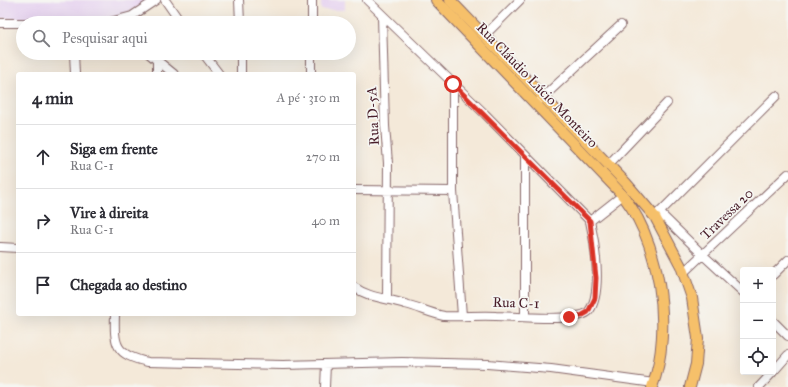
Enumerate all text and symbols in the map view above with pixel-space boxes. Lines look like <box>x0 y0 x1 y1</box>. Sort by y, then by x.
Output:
search box <box>16 16 356 60</box>
street label: Rua Cláudio Lúcio Monteiro <box>473 19 601 151</box>
icon: search <box>30 27 52 49</box>
text: Pesquisar aqui <box>62 29 148 47</box>
route start <box>444 75 462 93</box>
street label: Rua D-5A <box>363 86 383 146</box>
text: 4 min <box>32 88 73 109</box>
text: A pé · 310 m <box>277 90 340 106</box>
text: Siga em frente <box>70 140 158 158</box>
icon: ahead <box>32 146 54 168</box>
text: 270 m <box>306 149 340 165</box>
text: Rua C-1 <box>70 158 114 174</box>
street label: Travessa 20 <box>697 185 757 243</box>
text: Vire à direita <box>70 204 148 222</box>
icon: right <box>32 210 54 232</box>
text: 40 m <box>311 213 340 229</box>
text: Rua C-1 <box>70 222 114 238</box>
map controls <box>740 267 776 375</box>
button: + <box>740 267 776 303</box>
icon: arrive <box>32 274 54 296</box>
text: Chegada ao destino <box>70 276 187 294</box>
street label: Rua C-1 <box>492 294 540 312</box>
button: − <box>740 303 776 339</box>
route end <box>560 308 578 326</box>
button: locate <box>740 339 776 375</box>

